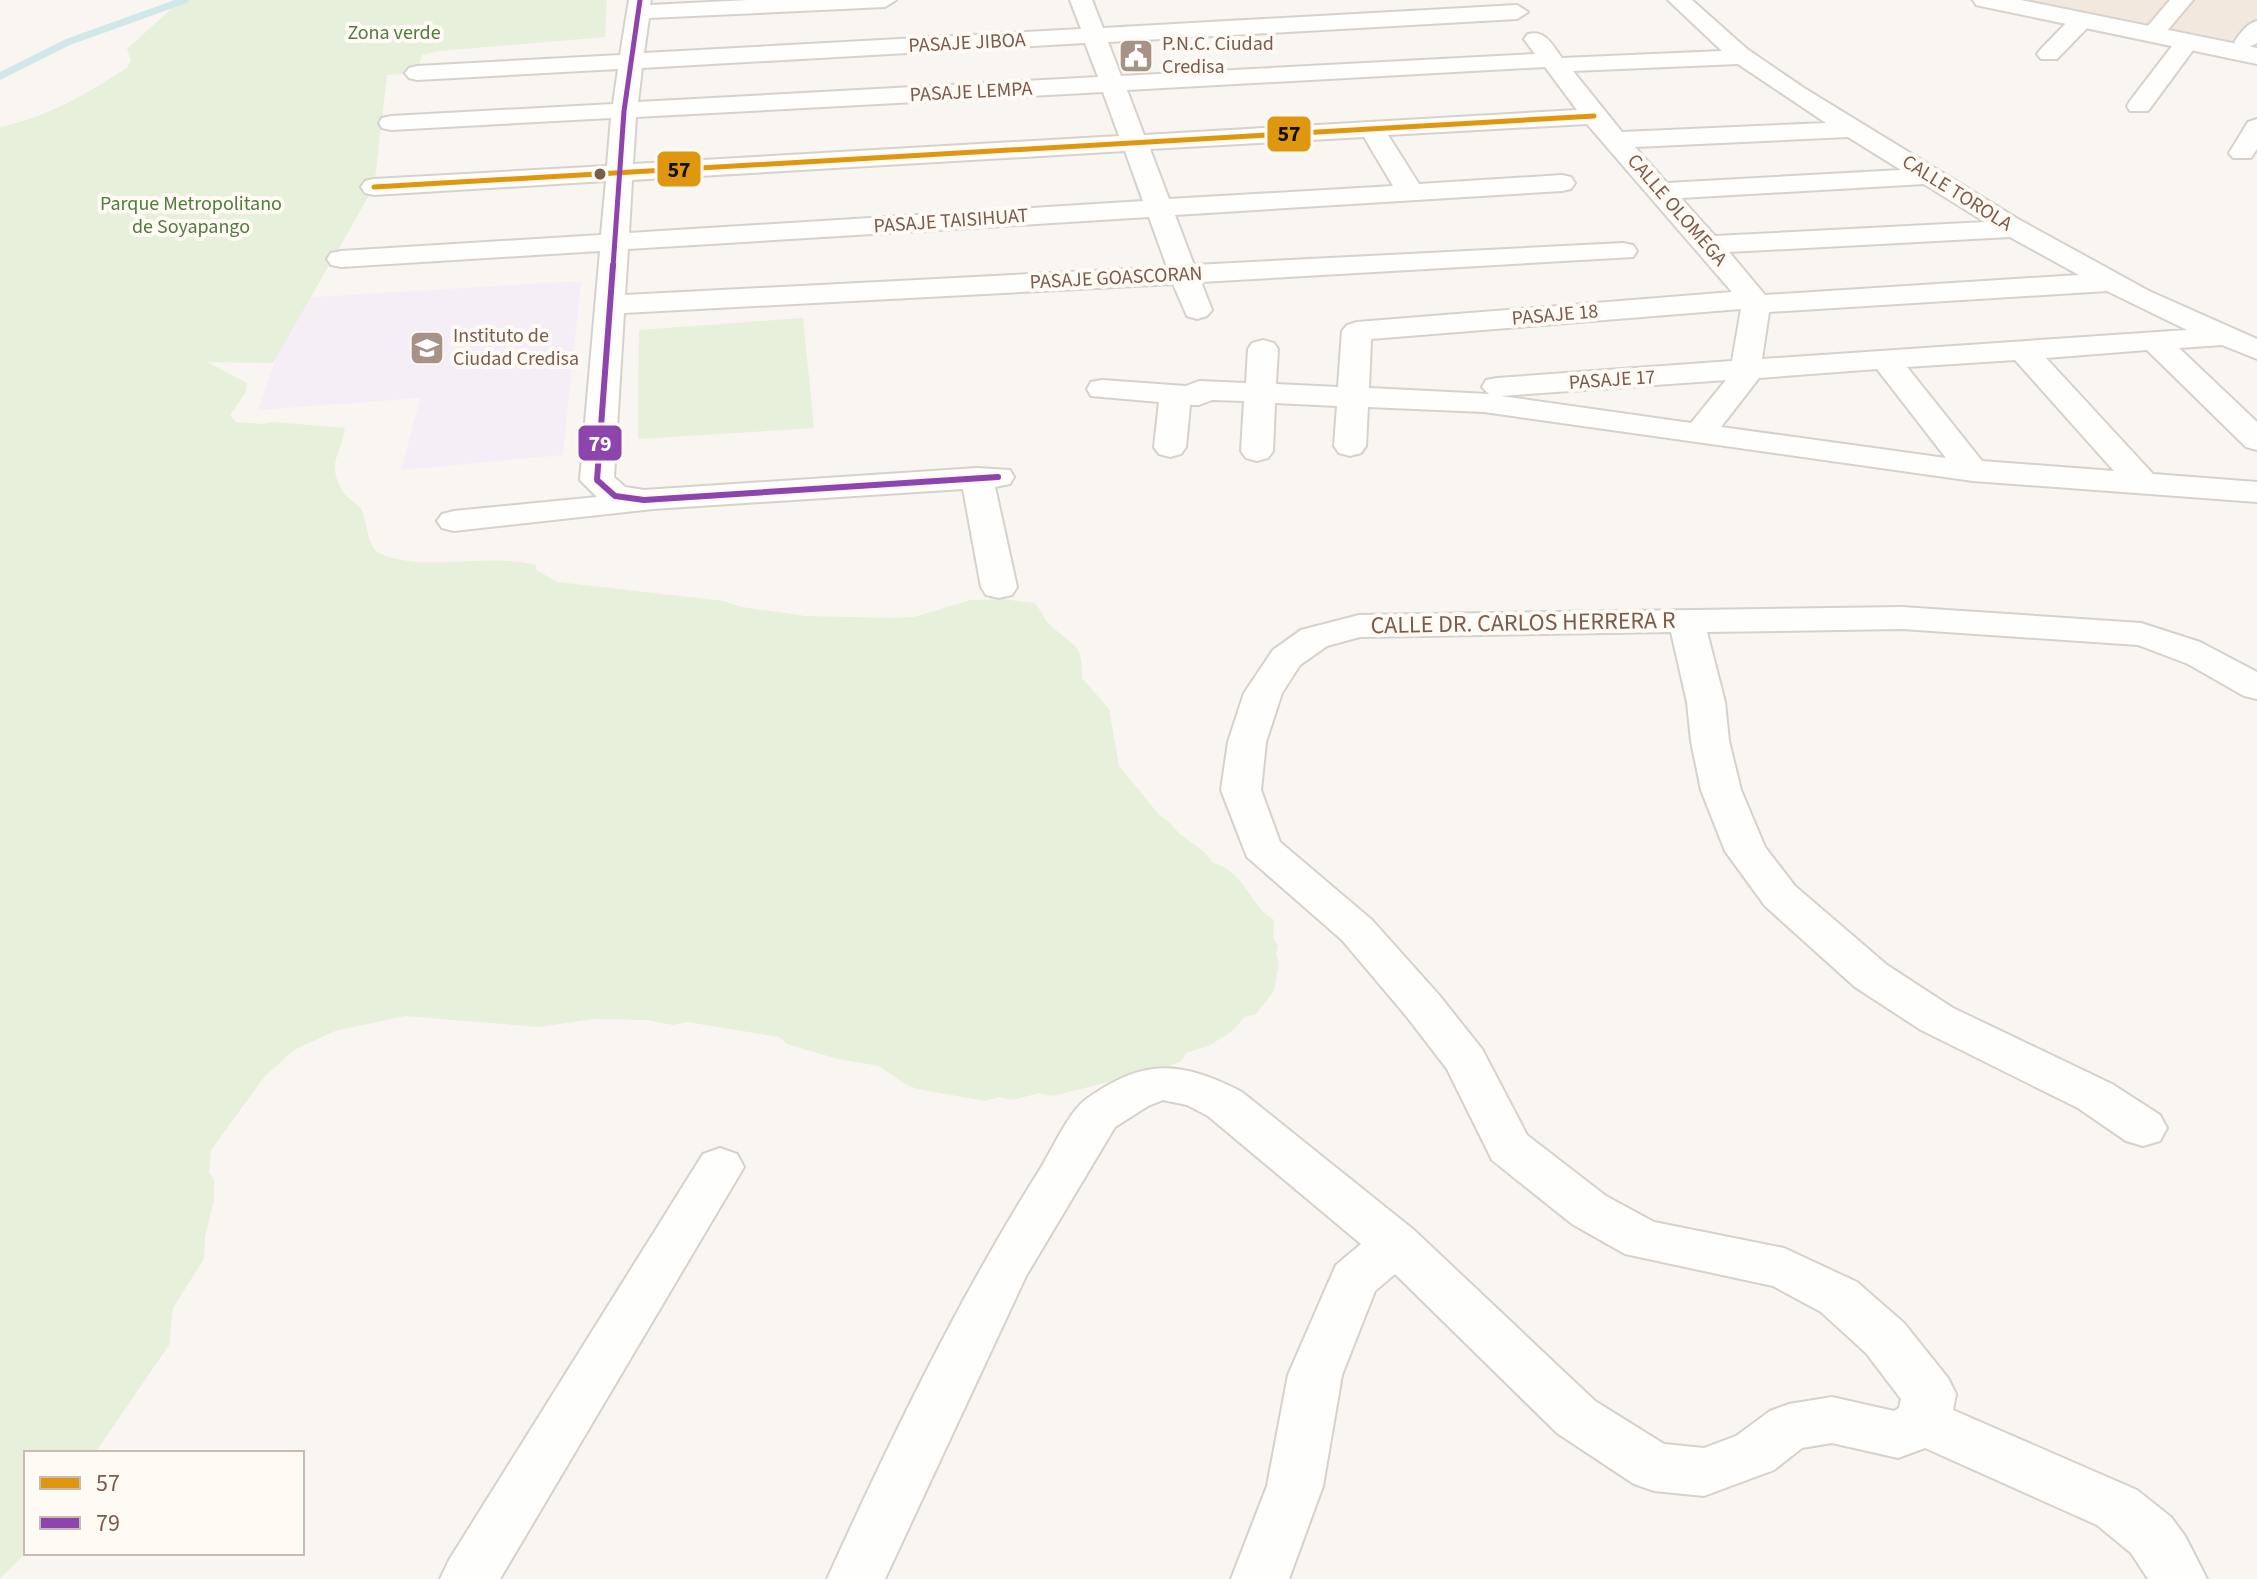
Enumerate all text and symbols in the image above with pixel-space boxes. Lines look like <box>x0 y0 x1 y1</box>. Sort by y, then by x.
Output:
park label: Zona verde <box>347 19 441 47</box>
street label: PASAJE JIBOA <box>908 26 1027 60</box>
place label: P.N.C. Ciudad Credisa <box>1162 30 1274 81</box>
public building icon: P.N.C. Ciudad Credisa <box>1117 37 1155 75</box>
street label: PASAJE LEMPA <box>909 75 1033 109</box>
line badge: 57 <box>1266 115 1312 153</box>
text: 57 <box>1277 118 1301 150</box>
street label: CALLE OLOMEGA <box>1620 148 1734 272</box>
street label: CALLE TOROLA <box>1897 148 2018 238</box>
line badge: 57 <box>656 150 702 188</box>
text: 57 <box>667 154 691 186</box>
unlabelled marker <box>592 166 608 182</box>
park label: Parque Metropolitano de Soyapango <box>100 190 282 241</box>
street label: PASAJE TAISIHUAT <box>873 202 1030 240</box>
street label: PASAJE GOASCORAN <box>1029 259 1203 297</box>
street label: PASAJE 18 <box>1511 297 1600 333</box>
place label: Instituto de Ciudad Credisa <box>453 322 579 373</box>
school or university icon: Instituto de Ciudad Credisa <box>408 329 446 367</box>
street label: PASAJE 17 <box>1568 363 1656 397</box>
line badge: 79 <box>577 424 623 462</box>
text: 79 <box>588 428 612 460</box>
street label: CALLE DR. CARLOS HERRERA R <box>1370 603 1676 643</box>
legend <box>24 1451 304 1555</box>
text: 57 <box>96 1466 120 1501</box>
text: 79 <box>96 1506 120 1541</box>

